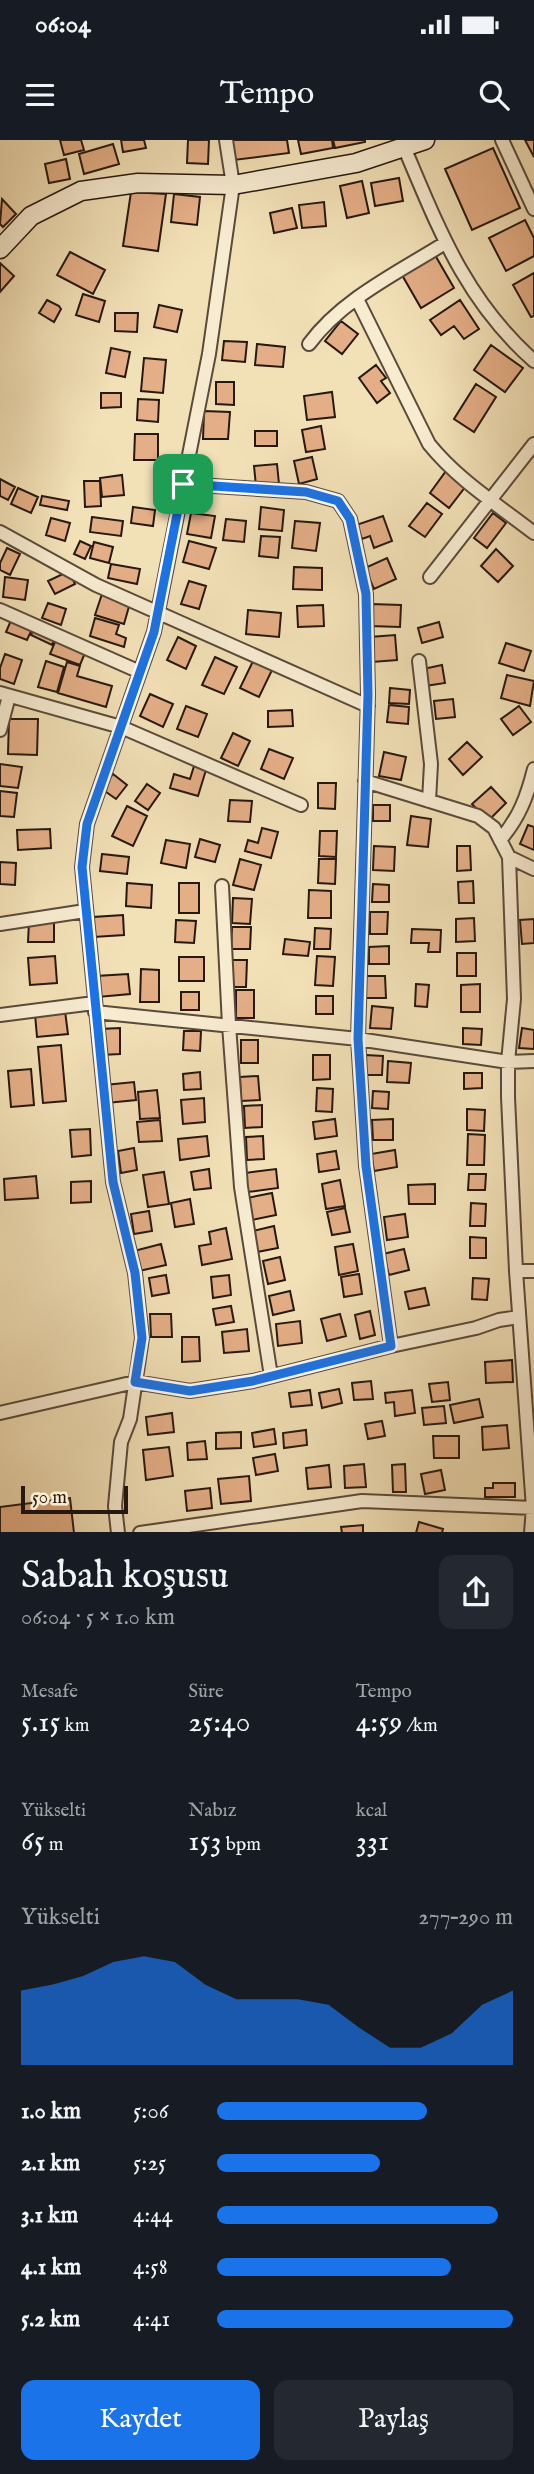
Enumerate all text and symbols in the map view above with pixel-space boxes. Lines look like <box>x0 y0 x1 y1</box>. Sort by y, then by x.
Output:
text: 06:04 <box>35 8 91 41</box>
text: Tempo <box>220 74 314 115</box>
icon: menu <box>21 76 59 114</box>
icon: search <box>475 76 513 114</box>
pin <box>153 454 213 514</box>
icon: arrive <box>164 465 202 503</box>
scale bar <box>21 1484 128 1515</box>
text: 50 m <box>32 1486 67 1510</box>
text: Sabah koşusu <box>21 1553 229 1601</box>
button: share <box>439 1555 513 1629</box>
text: 06:04 · 5 × 1.0 km <box>21 1603 175 1632</box>
text: Mesafe <box>21 1680 78 1704</box>
text: Süre <box>188 1680 224 1704</box>
text: Tempo <box>356 1680 412 1704</box>
text: 5.15 <box>21 1704 60 1742</box>
text: 25:40 <box>188 1704 251 1742</box>
text: 4:59 <box>356 1704 402 1742</box>
text: km <box>60 1714 89 1738</box>
text: /km <box>402 1714 438 1738</box>
text: Yükselti <box>21 1799 86 1823</box>
text: Nabız <box>188 1799 237 1823</box>
text: kcal <box>356 1799 387 1823</box>
text: 65 <box>21 1823 45 1861</box>
text: 153 <box>188 1823 222 1861</box>
text: 331 <box>356 1823 389 1861</box>
text: m <box>45 1833 63 1857</box>
text: bpm <box>222 1833 261 1857</box>
text: Yükselti <box>21 1903 100 1932</box>
text: 277–290 m <box>418 1903 513 1932</box>
text: 1.0 km <box>21 2097 81 2126</box>
text: 5:06 <box>133 2097 168 2126</box>
text: 2.1 km <box>21 2149 80 2178</box>
text: 5:25 <box>133 2149 166 2178</box>
text: 3.1 km <box>21 2201 78 2230</box>
text: 4:44 <box>133 2201 173 2230</box>
text: 4.1 km <box>21 2253 81 2282</box>
text: 4:58 <box>133 2253 168 2282</box>
text: 5.2 km <box>21 2305 80 2334</box>
text: 4:41 <box>133 2305 170 2334</box>
button: Kaydet <box>21 2380 260 2460</box>
button: Paylaş <box>274 2380 513 2460</box>

